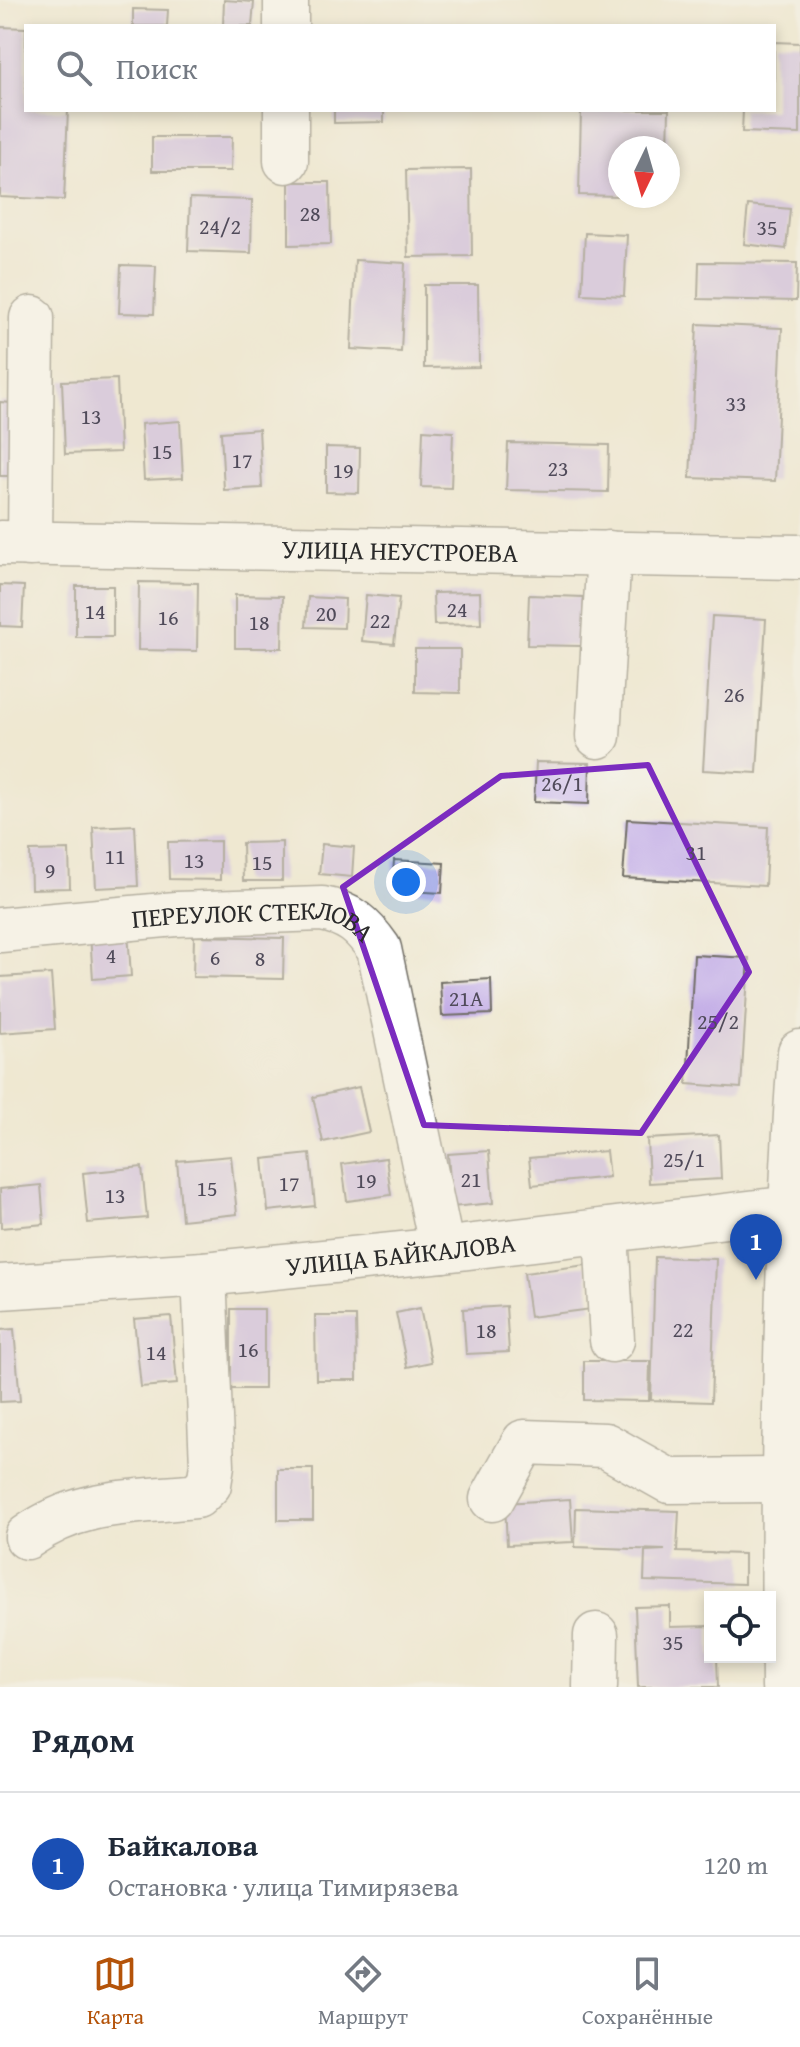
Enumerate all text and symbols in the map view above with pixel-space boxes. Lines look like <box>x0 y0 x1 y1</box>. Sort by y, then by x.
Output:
search box <box>24 24 776 112</box>
icon: search <box>52 46 96 90</box>
text: Поиск <box>116 46 198 90</box>
north arrow <box>608 136 680 208</box>
house number: 28 <box>299 197 321 229</box>
house number: 24/2 <box>199 210 241 242</box>
house number: 35 <box>756 211 778 243</box>
house number: 33 <box>725 387 747 419</box>
house number: 13 <box>80 400 102 432</box>
house number: 15 <box>151 435 173 467</box>
house number: 17 <box>231 444 253 476</box>
house number: 23 <box>547 452 569 484</box>
house number: 19 <box>332 454 354 486</box>
street label: УЛИЦА НЕУСТРОЕВА <box>281 528 519 572</box>
house number: 24 <box>446 593 468 625</box>
house number: 14 <box>84 595 106 627</box>
house number: 20 <box>315 597 337 629</box>
house number: 16 <box>157 601 179 633</box>
house number: 22 <box>369 604 391 636</box>
house number: 18 <box>248 606 270 638</box>
house number: 26 <box>723 678 745 710</box>
house number: 26/1 <box>541 767 583 799</box>
house number: 31 <box>685 836 707 868</box>
house number: 11 <box>104 840 126 872</box>
house number: 13 <box>183 844 205 876</box>
house number: 15 <box>251 846 273 878</box>
house number: 9 <box>45 854 55 886</box>
your location <box>386 862 426 902</box>
street label: ПЕРЕУЛОК СТЕКЛОВА <box>130 889 385 950</box>
house number: 4 <box>106 939 116 971</box>
house number: 6 <box>210 941 220 973</box>
house number: 8 <box>255 942 265 974</box>
house number: 21А <box>449 982 484 1014</box>
house number: 25/2 <box>697 1005 739 1037</box>
house number: 25/1 <box>663 1143 705 1175</box>
house number: 21 <box>460 1163 482 1195</box>
house number: 19 <box>355 1164 377 1196</box>
house number: 17 <box>278 1167 300 1199</box>
house number: 15 <box>196 1172 218 1204</box>
house number: 13 <box>104 1179 126 1211</box>
pin: 1 <box>730 1214 782 1280</box>
street label: УЛИЦА БАЙКАЛОВА <box>284 1222 518 1285</box>
house number: 22 <box>672 1313 694 1345</box>
house number: 18 <box>475 1314 497 1346</box>
house number: 16 <box>237 1333 259 1365</box>
house number: 14 <box>145 1336 167 1368</box>
map controls <box>704 1591 776 1663</box>
button: locate <box>704 1591 776 1663</box>
house number: 35 <box>662 1626 684 1658</box>
text: Рядом <box>32 1715 135 1764</box>
text: Байкалова <box>108 1823 258 1867</box>
text: 1 <box>51 1845 65 1884</box>
text: 120 m <box>703 1845 768 1884</box>
text: Остановка · улица Тимирязева <box>108 1867 459 1906</box>
tab: Карта <box>87 1952 144 2032</box>
tab: Маршрут <box>318 1952 408 2032</box>
tab: Сохранённые <box>582 1952 713 2032</box>

